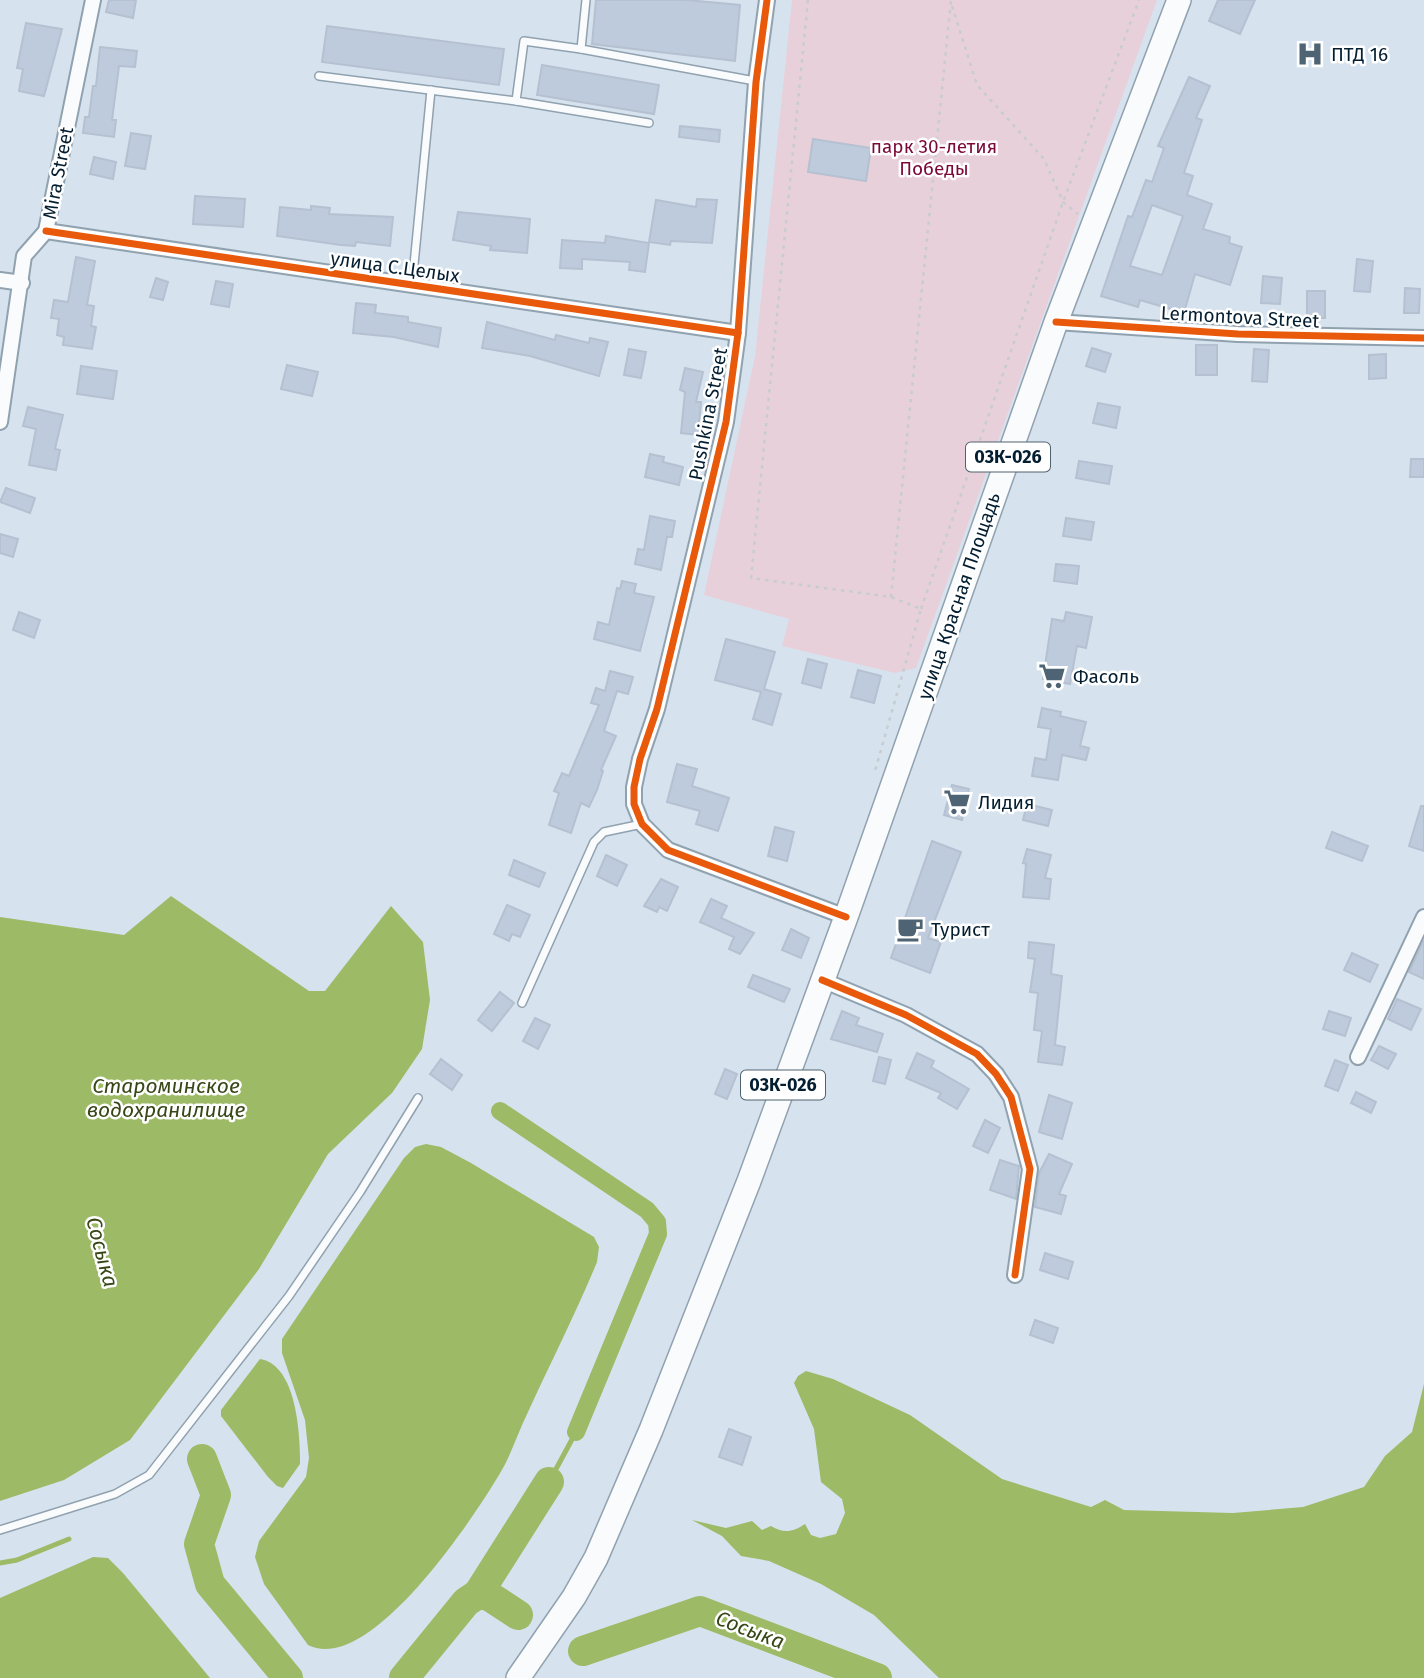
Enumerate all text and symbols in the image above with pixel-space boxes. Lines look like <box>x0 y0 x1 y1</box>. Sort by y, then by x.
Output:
hospital icon: ПТД 16 <box>1295 39 1325 69</box>
place label: ПТД 16 <box>1331 43 1388 66</box>
street label: Mira Street <box>38 125 78 221</box>
park label: парк 30-летия Победы <box>871 135 997 180</box>
street label: улица С.Целых <box>329 247 462 288</box>
street label: Lermontova Street <box>1160 301 1320 333</box>
street label: Pushkina Street <box>684 346 732 482</box>
road number: 03К-026 <box>966 443 1050 472</box>
street label: улица Красная Площадь <box>913 489 1005 703</box>
supermarket icon: Фасоль <box>1037 661 1067 691</box>
place label: Фасоль <box>1073 665 1139 688</box>
supermarket icon: Лидия <box>942 787 972 817</box>
place label: Лидия <box>978 791 1034 814</box>
cafe icon: Турист <box>895 914 925 944</box>
place label: Турист <box>931 918 990 941</box>
road number: 03К-026 <box>741 1070 825 1100</box>
water label: Староминское водохранилище <box>87 1073 245 1123</box>
water label: Сосыка <box>80 1214 124 1290</box>
water label: Сосыка <box>712 1605 788 1655</box>

